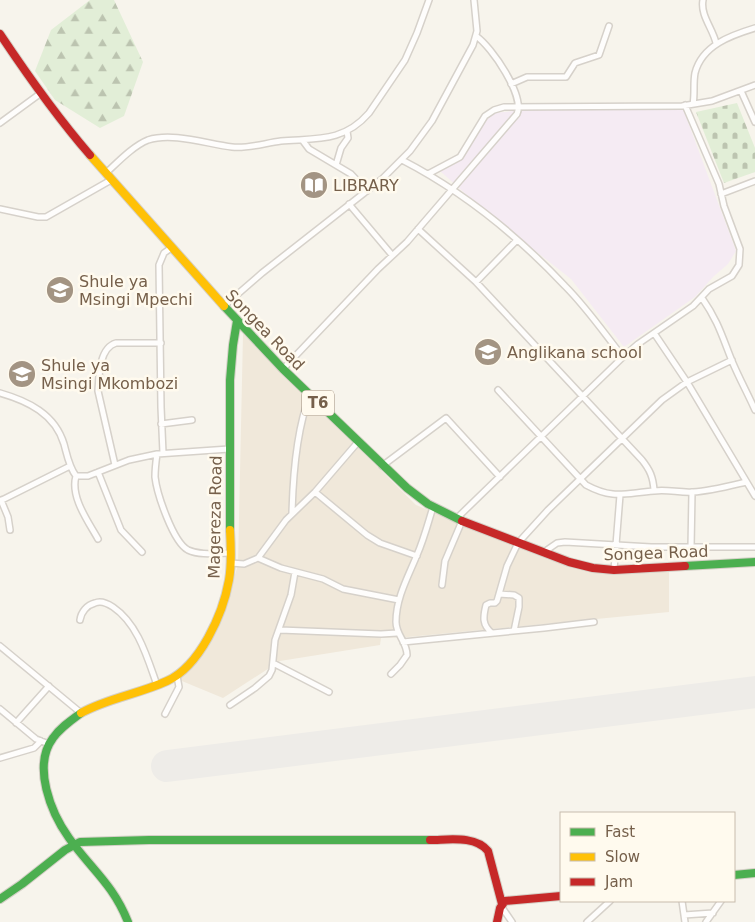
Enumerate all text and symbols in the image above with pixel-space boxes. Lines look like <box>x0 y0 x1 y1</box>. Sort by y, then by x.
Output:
library icon: LIBRARY <box>299 170 329 200</box>
place label: LIBRARY <box>333 176 399 195</box>
place label: Shule ya Msingi Mpechi <box>79 272 193 309</box>
school or university icon: Shule ya Msingi Mpechi <box>45 275 75 305</box>
street label: Songea Road <box>222 286 308 374</box>
school or university icon: Anglikana school <box>473 337 503 367</box>
place label: Anglikana school <box>507 343 642 362</box>
place label: Shule ya Msingi Mkombozi <box>41 356 178 393</box>
school or university icon: Shule ya Msingi Mkombozi <box>7 359 37 389</box>
road number: T6 <box>302 390 334 416</box>
street label: Magereza Road <box>204 455 226 579</box>
street label: Songea Road <box>603 542 709 564</box>
legend <box>560 812 735 902</box>
text: Fast <box>605 823 635 841</box>
text: Slow <box>605 848 640 866</box>
text: Jam <box>604 873 633 891</box>

